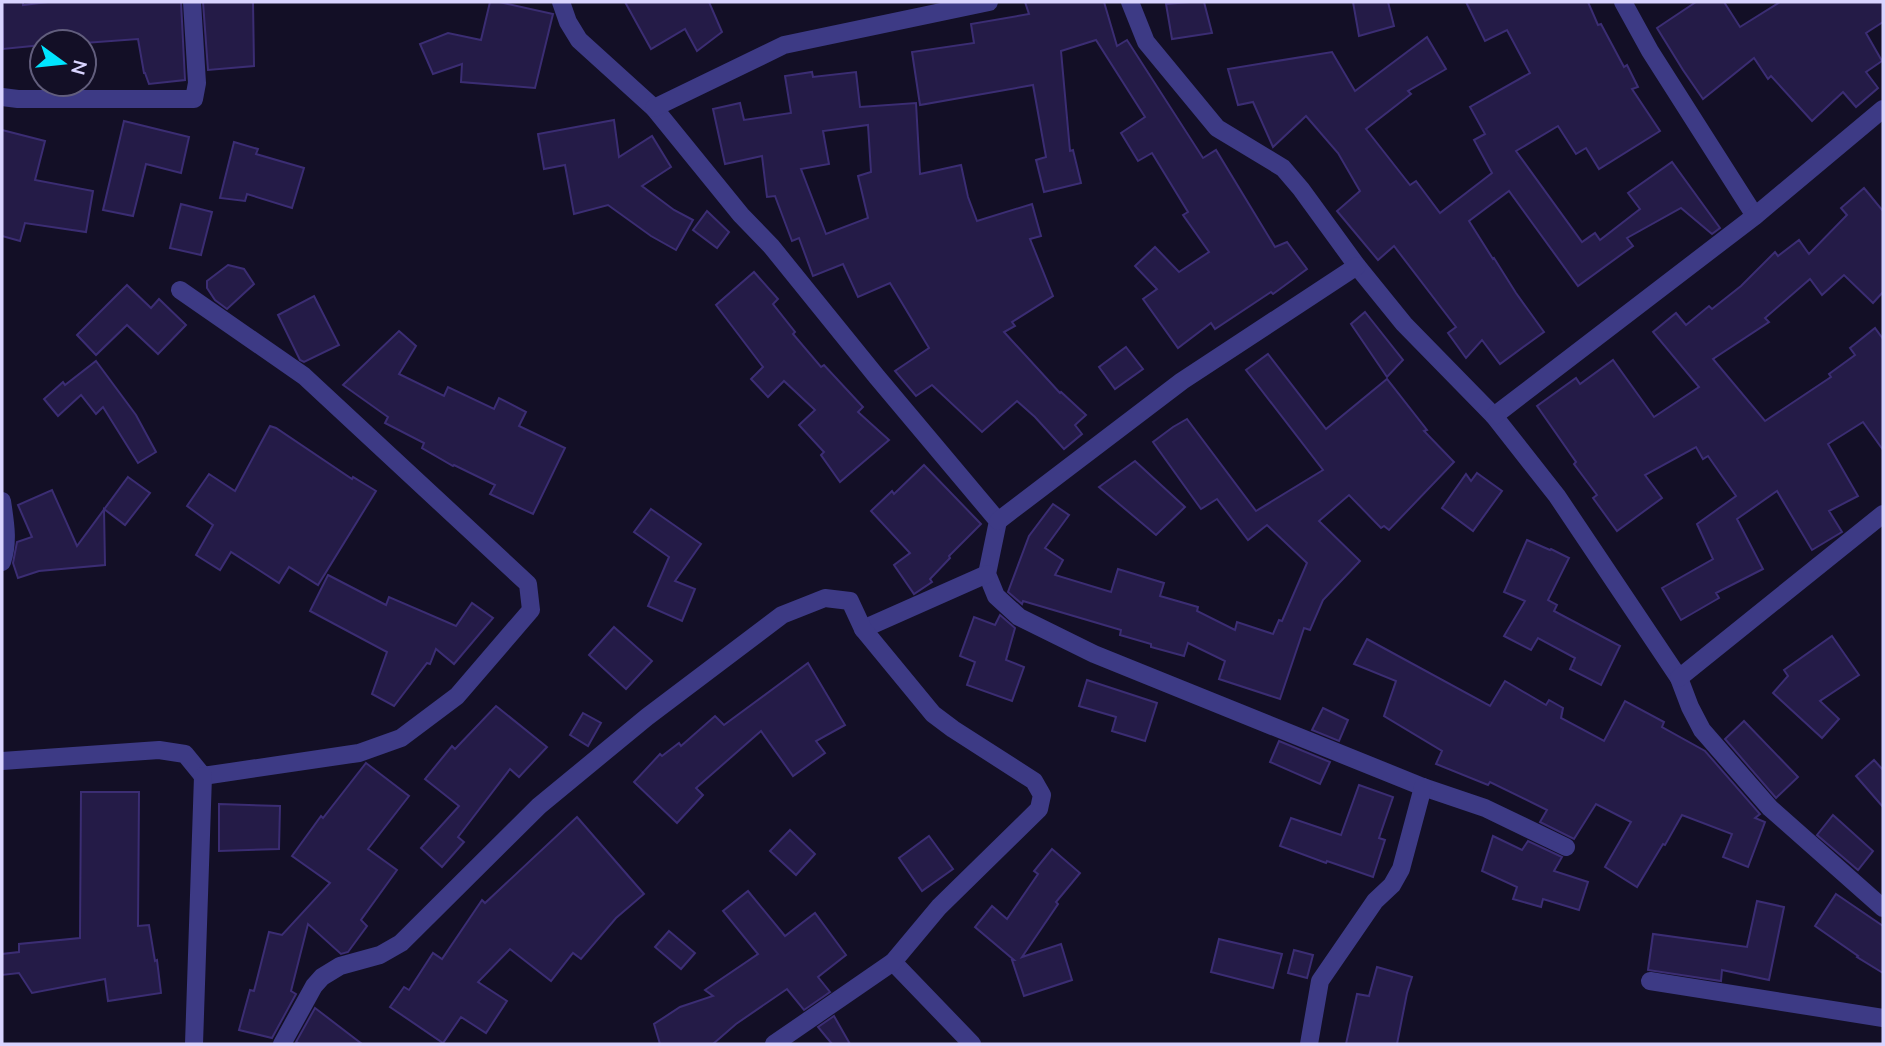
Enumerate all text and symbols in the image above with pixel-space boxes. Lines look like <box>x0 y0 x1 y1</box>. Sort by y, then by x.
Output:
north arrow <box>28 28 98 98</box>
text: N <box>66 57 93 77</box>

